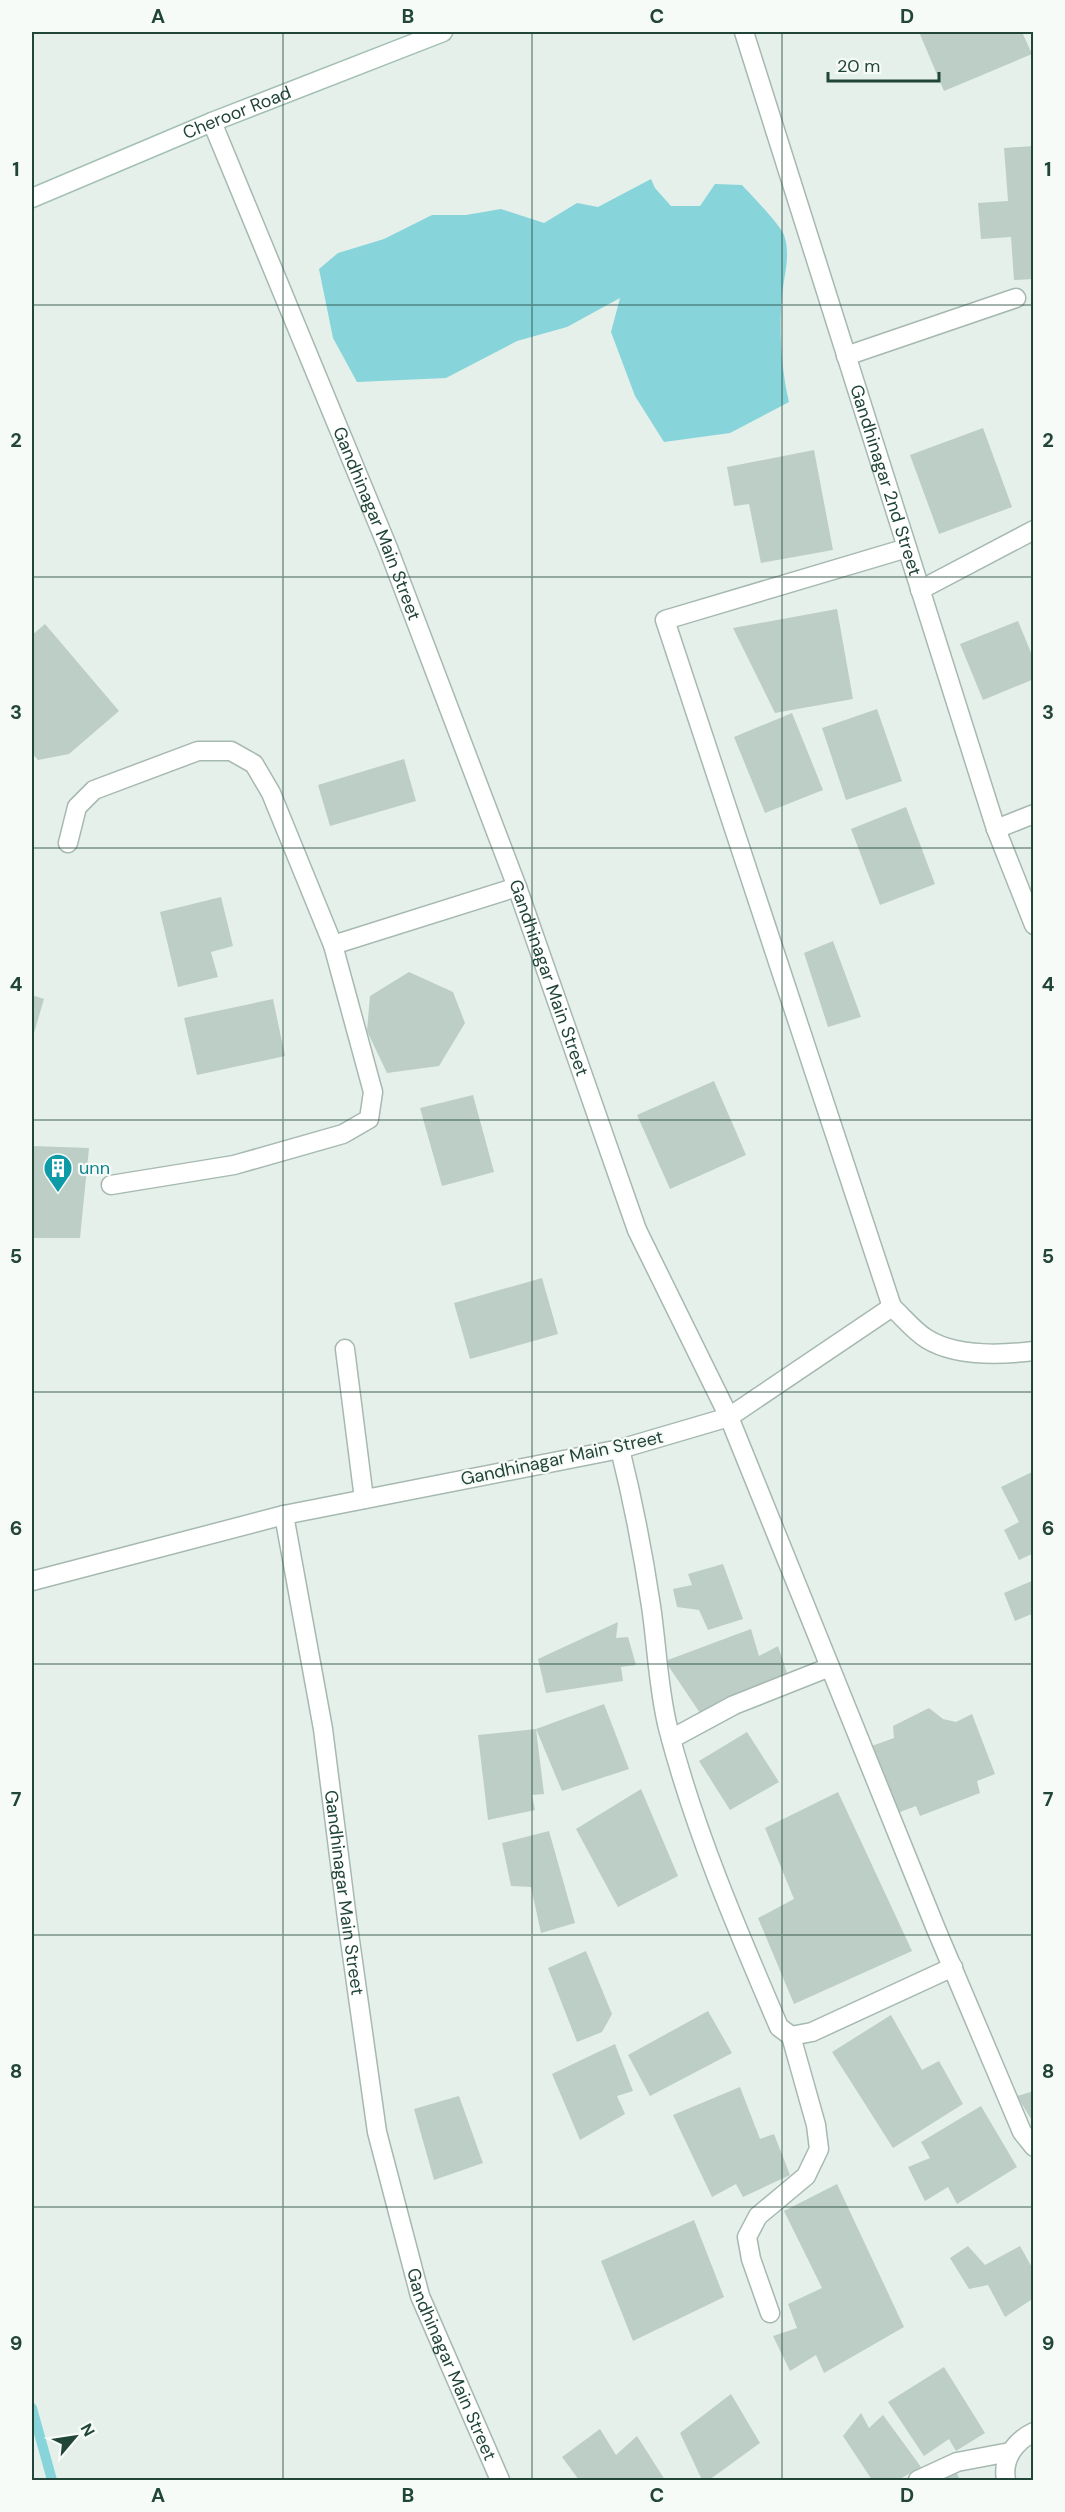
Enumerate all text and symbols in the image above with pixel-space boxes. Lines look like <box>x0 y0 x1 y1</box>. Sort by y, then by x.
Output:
text: A <box>151 3 165 29</box>
text: B <box>402 3 414 29</box>
text: C <box>650 3 664 29</box>
text: D <box>900 3 914 29</box>
scale bar <box>828 45 939 83</box>
text: 20 m <box>837 54 880 78</box>
street label: Cheroor Road <box>179 80 295 145</box>
text: 1 <box>12 156 20 182</box>
text: 1 <box>1044 156 1052 182</box>
street label: Gandhinagar 2nd Street <box>844 382 927 579</box>
street label: Gandhinagar Main Street <box>327 423 426 624</box>
text: 2 <box>10 427 22 453</box>
text: 2 <box>1042 427 1054 453</box>
text: 3 <box>10 699 22 725</box>
text: 3 <box>1042 699 1054 725</box>
street label: Gandhinagar Main Street <box>503 876 594 1079</box>
text: 4 <box>10 971 23 997</box>
text: 4 <box>1042 971 1055 997</box>
building icon: unn <box>42 1152 74 1194</box>
place label: unn <box>79 1156 110 1180</box>
text: 5 <box>10 1243 22 1269</box>
text: 5 <box>1042 1243 1054 1269</box>
street label: Gandhinagar Main Street <box>459 1425 665 1491</box>
text: 6 <box>10 1515 22 1541</box>
text: 6 <box>1042 1515 1054 1541</box>
text: 7 <box>11 1786 22 1812</box>
text: 7 <box>1043 1786 1054 1812</box>
street label: Gandhinagar Main Street <box>319 1789 370 1997</box>
text: 8 <box>10 2058 22 2084</box>
text: 8 <box>1042 2058 1054 2084</box>
street label: Gandhinagar Main Street <box>401 2265 502 2464</box>
text: 9 <box>10 2330 22 2356</box>
text: 9 <box>1042 2330 1054 2356</box>
north arrow <box>45 2407 105 2467</box>
text: N <box>76 2420 100 2440</box>
text: A <box>151 2482 165 2508</box>
text: B <box>402 2482 414 2508</box>
text: C <box>650 2482 664 2508</box>
text: D <box>900 2482 914 2508</box>

